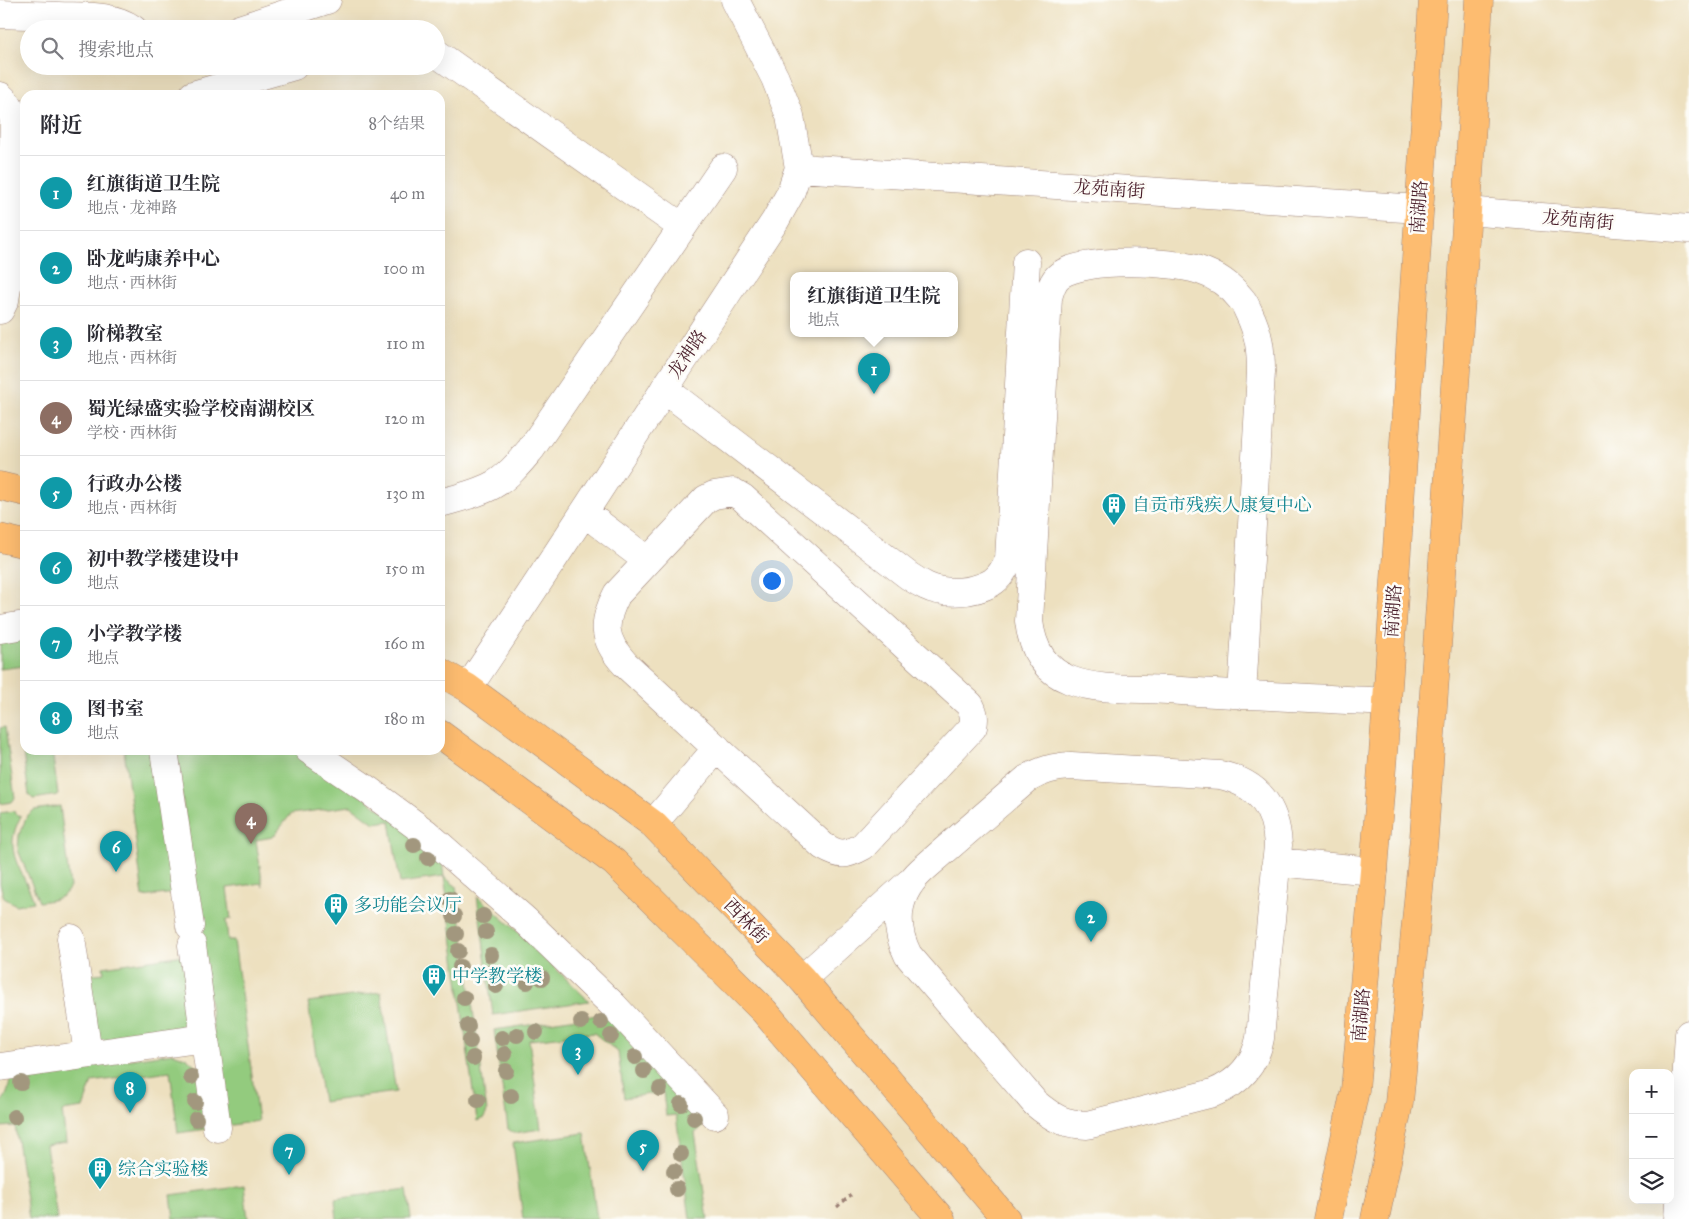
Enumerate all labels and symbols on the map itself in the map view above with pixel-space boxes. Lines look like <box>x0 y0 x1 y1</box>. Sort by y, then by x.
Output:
street label: 龙苑南街 <box>1072 176 1146 202</box>
street label: 南湖路 <box>1406 179 1432 235</box>
street label: 龙苑南街 <box>1541 206 1615 234</box>
street label: 龙神路 <box>663 325 711 383</box>
pin: 1 <box>858 353 890 394</box>
building icon: 自贡市残疾人康复中心 <box>1101 492 1127 526</box>
place label: 自贡市残疾人康复中心 <box>1132 494 1312 516</box>
your location <box>759 568 785 594</box>
street label: 南湖路 <box>1380 583 1406 639</box>
pin: 4 <box>235 803 267 844</box>
pin: 6 <box>100 831 132 872</box>
building icon: 多功能会议厅 <box>323 892 349 926</box>
place label: 多功能会议厅 <box>354 894 462 916</box>
street label: 西林街 <box>719 894 773 948</box>
pin: 2 <box>1075 901 1107 942</box>
building icon: 中学教学楼 <box>421 963 447 997</box>
place label: 中学教学楼 <box>452 965 542 987</box>
street label: 南湖路 <box>1348 987 1374 1043</box>
pin: 3 <box>562 1034 594 1075</box>
pin: 8 <box>114 1072 146 1113</box>
pin: 5 <box>627 1130 659 1171</box>
pin: 7 <box>273 1134 305 1175</box>
building icon: 综合实验楼 <box>87 1156 113 1190</box>
place label: 综合实验楼 <box>118 1158 208 1180</box>

